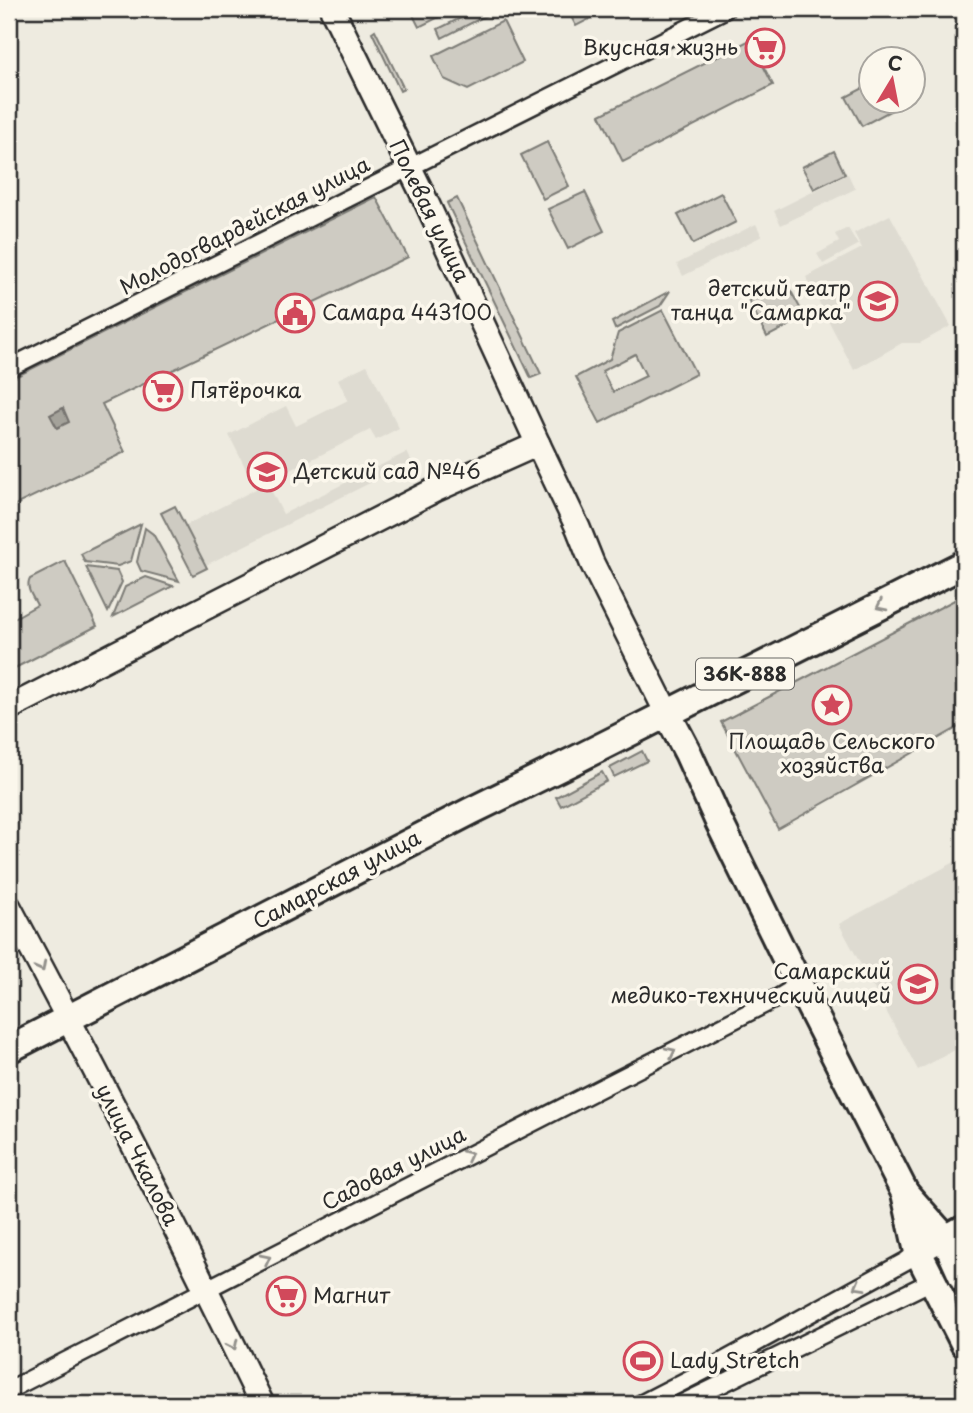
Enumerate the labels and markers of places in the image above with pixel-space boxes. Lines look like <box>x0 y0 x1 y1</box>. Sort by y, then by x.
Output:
supermarket icon: Вкусная жизнь <box>744 27 786 69</box>
place label: Вкусная жизнь <box>583 30 738 62</box>
place label: детский театр танца "Самарка" <box>671 271 851 327</box>
school or university icon: детский театр танца "Самарка" <box>857 280 899 322</box>
public building icon: Самара 443100 <box>274 292 316 334</box>
place label: Самара 443100 <box>322 295 492 327</box>
supermarket icon: Пятёрочка <box>142 370 184 412</box>
place label: Пятёрочка <box>190 373 302 405</box>
school or university icon: Детский сад №46 <box>246 451 288 493</box>
place label: Детский сад №46 <box>293 454 481 486</box>
place icon: Площадь Сельского хозяйства <box>811 684 853 726</box>
place label: Площадь Сельского хозяйства <box>729 724 935 780</box>
place label: Самарский медико-технический лицей <box>611 954 891 1010</box>
school or university icon: Самарский медико-технический лицей <box>897 963 939 1005</box>
supermarket icon: Магнит <box>265 1275 307 1317</box>
place label: Магнит <box>313 1278 390 1310</box>
sports icon: Lady Stretch <box>622 1340 664 1382</box>
place label: Lady Stretch <box>670 1343 800 1375</box>

